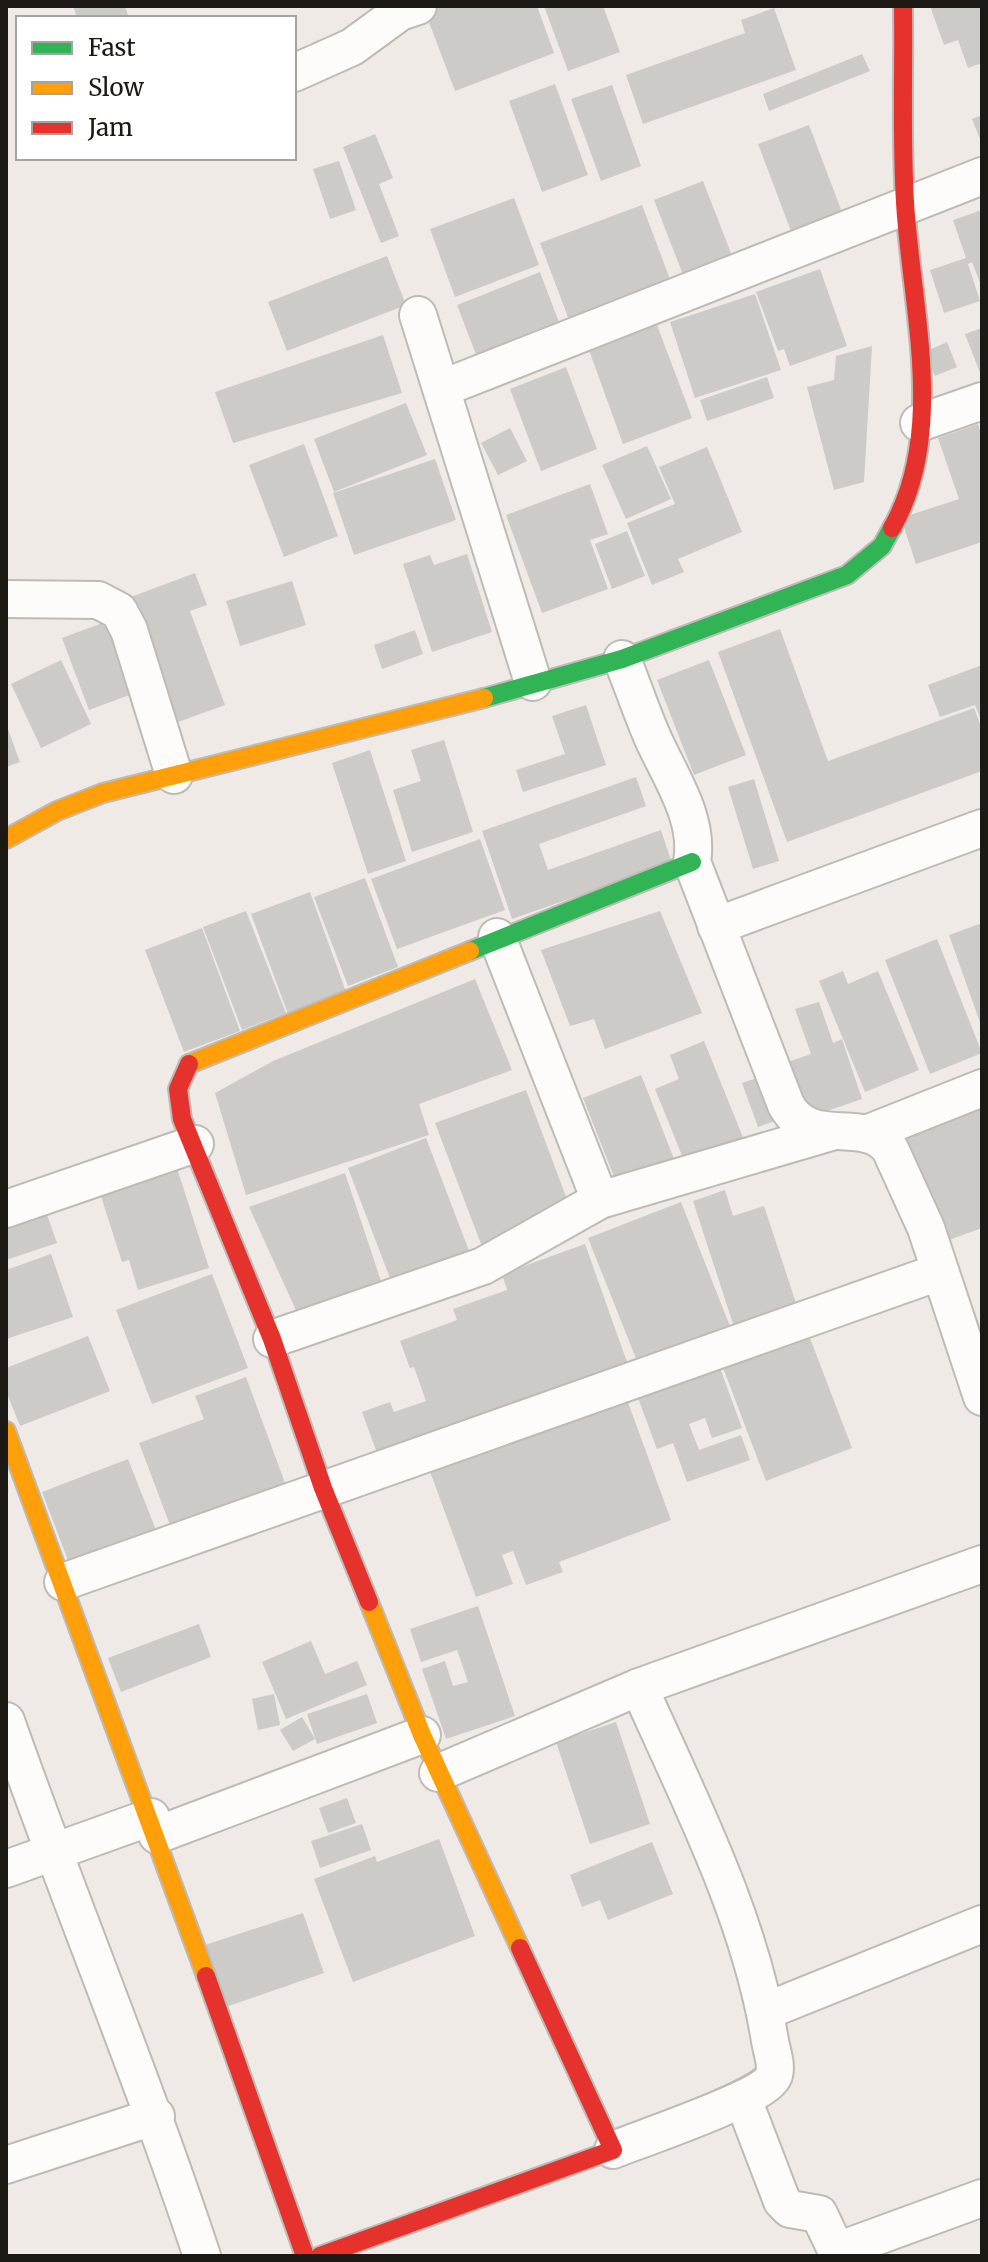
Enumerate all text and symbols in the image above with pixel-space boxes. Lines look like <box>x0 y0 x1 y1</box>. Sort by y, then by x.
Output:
legend <box>16 16 296 160</box>
text: Fast <box>88 32 136 63</box>
text: Slow <box>88 72 144 103</box>
text: Jam <box>87 112 133 143</box>

